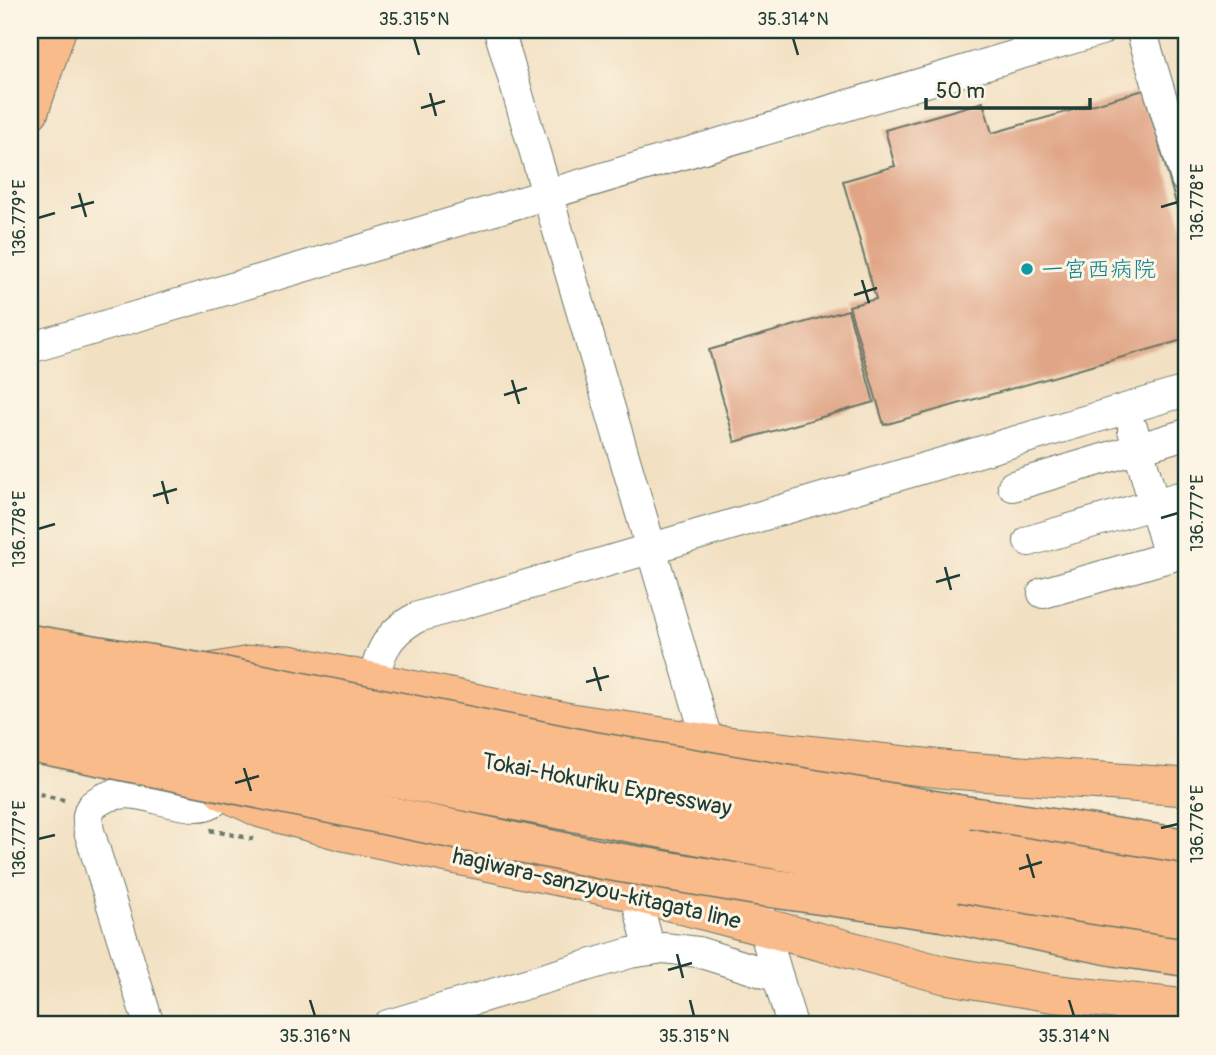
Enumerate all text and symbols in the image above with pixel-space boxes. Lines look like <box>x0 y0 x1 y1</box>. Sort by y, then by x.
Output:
text: 35.315°N <box>379 8 449 31</box>
text: 35.314°N <box>757 8 829 31</box>
scale bar <box>926 66 1090 110</box>
text: 50 m <box>936 78 985 105</box>
text: 136.778°E <box>1186 164 1209 240</box>
text: 136.779°E <box>8 179 31 257</box>
place label: 一宮西病院 <box>1041 255 1156 284</box>
marker: 一宮西病院 <box>1019 261 1035 277</box>
text: 136.777°E <box>1186 474 1209 552</box>
text: 136.778°E <box>8 491 31 567</box>
street label: Tokai-Hokuriku Expressway <box>480 746 734 823</box>
text: 136.776°E <box>1186 785 1209 863</box>
text: 136.777°E <box>8 800 31 878</box>
street label: hagiwara-sanzyou-kitagata line <box>450 841 744 936</box>
text: 35.316°N <box>279 1025 351 1048</box>
text: 35.315°N <box>659 1025 729 1048</box>
text: 35.314°N <box>1038 1025 1110 1048</box>

